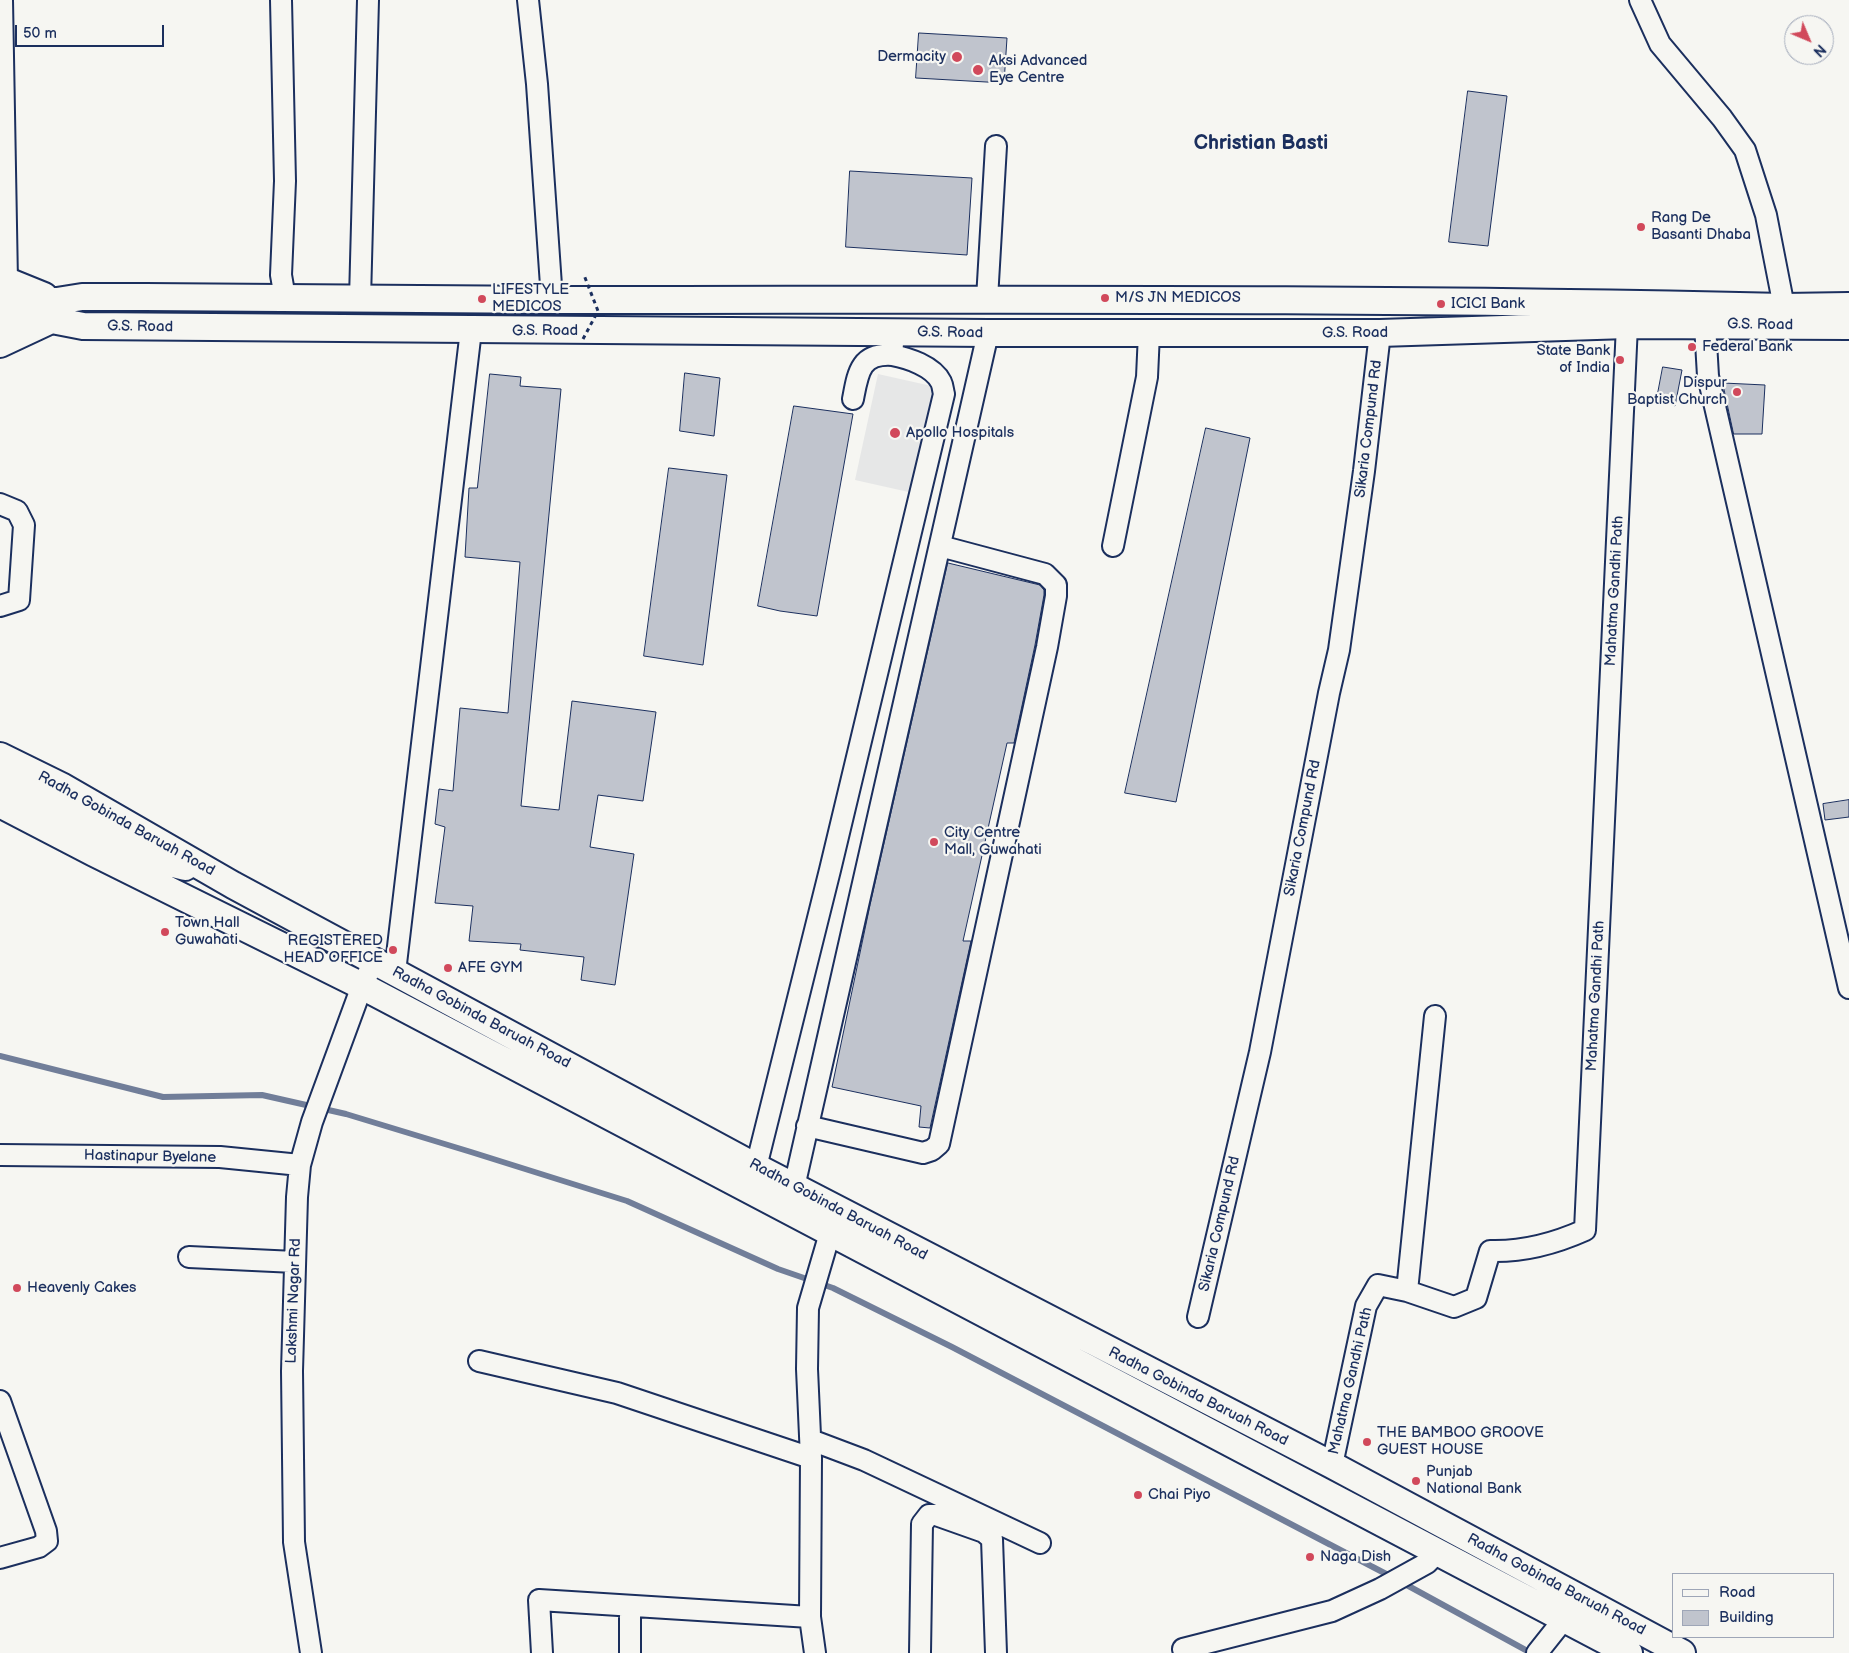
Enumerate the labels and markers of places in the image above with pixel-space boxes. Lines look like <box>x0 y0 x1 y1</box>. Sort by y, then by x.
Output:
place label: Dermacity <box>877 48 946 66</box>
marker: Dermacity <box>950 50 964 64</box>
place label: Aksi Advanced Eye Centre <box>989 52 1087 87</box>
marker: Aksi Advanced Eye Centre <box>971 63 985 77</box>
place label: Rang De Basanti Dhaba <box>1651 209 1751 244</box>
marker: Rang De Basanti Dhaba <box>1635 221 1647 233</box>
place label: LIFESTYLE MEDICOS <box>492 281 569 316</box>
place label: M/S JN MEDICOS <box>1115 289 1241 307</box>
marker: M/S JN MEDICOS <box>1099 292 1111 304</box>
marker: LIFESTYLE MEDICOS <box>476 293 488 305</box>
place label: ICICI Bank <box>1451 295 1525 313</box>
marker: ICICI Bank <box>1435 298 1447 310</box>
place label: Federal Bank <box>1702 338 1792 356</box>
marker: Federal Bank <box>1686 341 1698 353</box>
place label: State Bank of India <box>1537 342 1610 377</box>
marker: State Bank of India <box>1614 354 1626 366</box>
place label: Dispur Baptist Church <box>1627 374 1727 409</box>
marker: Dispur Baptist Church <box>1731 386 1743 398</box>
place label: Apollo Hospitals <box>906 424 1014 442</box>
marker: Apollo Hospitals <box>888 426 902 440</box>
place label: City Centre Mall, Guwahati <box>944 824 1042 859</box>
marker: City Centre Mall, Guwahati <box>928 836 940 848</box>
place label: Town Hall Guwahati <box>175 914 240 949</box>
marker: Town Hall Guwahati <box>159 926 171 938</box>
place label: REGISTERED HEAD OFFICE <box>283 932 383 967</box>
marker: REGISTERED HEAD OFFICE <box>387 944 399 956</box>
place label: AFE GYM <box>458 959 523 977</box>
marker: AFE GYM <box>442 962 454 974</box>
place label: Heavenly Cakes <box>27 1279 136 1297</box>
marker: Heavenly Cakes <box>11 1282 23 1294</box>
place label: THE BAMBOO GROOVE GUEST HOUSE <box>1377 1424 1544 1459</box>
marker: THE BAMBOO GROOVE GUEST HOUSE <box>1361 1436 1373 1448</box>
place label: Punjab National Bank <box>1426 1463 1521 1498</box>
marker: Punjab National Bank <box>1410 1475 1422 1487</box>
place label: Chai Piyo <box>1148 1486 1211 1504</box>
marker: Chai Piyo <box>1132 1489 1144 1501</box>
place label: Naga Dish <box>1320 1548 1391 1566</box>
marker: Naga Dish <box>1304 1551 1316 1563</box>

